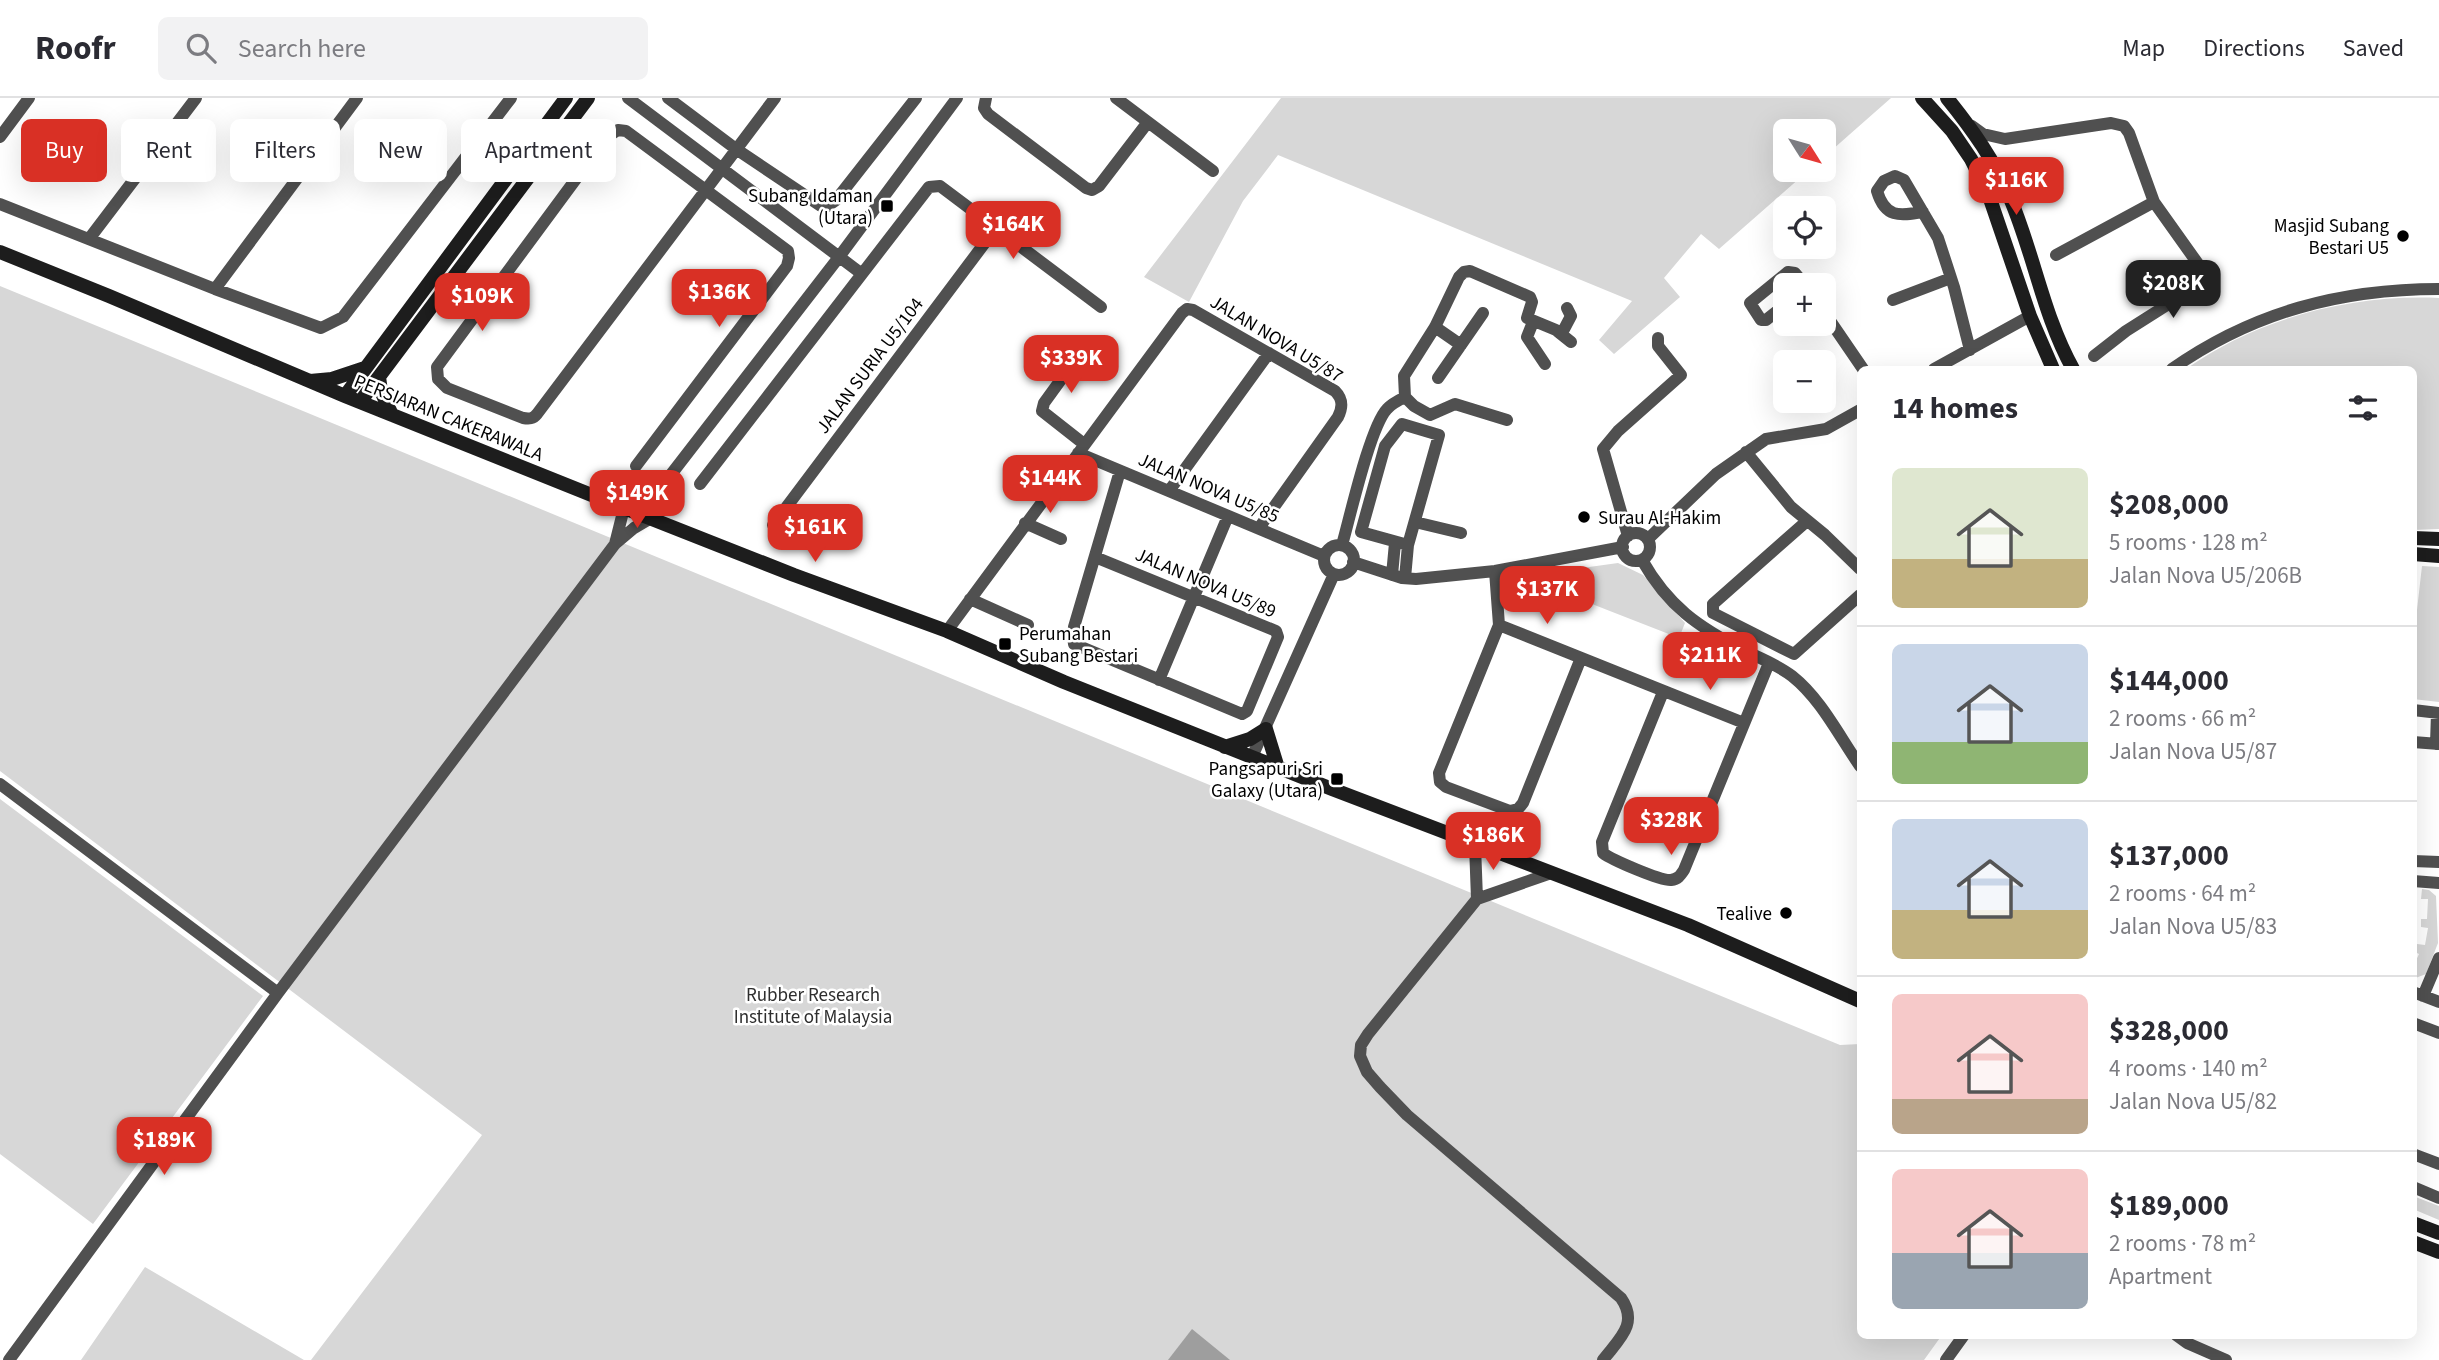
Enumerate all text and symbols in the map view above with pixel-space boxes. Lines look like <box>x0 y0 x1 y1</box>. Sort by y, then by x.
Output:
search box <box>158 17 648 80</box>
text: Roofr <box>35 25 116 72</box>
icon: search <box>182 29 220 67</box>
text: Search here <box>238 30 366 67</box>
text: Map <box>2122 31 2165 66</box>
text: Directions <box>2203 31 2305 66</box>
text: Saved <box>2343 31 2404 66</box>
chip: Buy <box>21 119 107 182</box>
chip: Rent <box>121 119 216 182</box>
chip: Filters <box>230 119 340 182</box>
chip: New <box>354 119 447 182</box>
chip: Apartment <box>461 119 616 182</box>
north arrow <box>1773 119 1836 182</box>
map controls <box>1773 119 1836 413</box>
pin: $116K <box>1967 158 2065 217</box>
text: $116K <box>1985 163 2047 196</box>
place label: Subang Idaman (Utara) <box>748 183 873 232</box>
button: locate <box>1773 196 1836 259</box>
marker: Subang Idaman (Utara) <box>879 198 895 214</box>
pin: $164K <box>964 202 1062 261</box>
text: $164K <box>982 207 1044 240</box>
place label: Masjid Subang Bestari U5 <box>2274 213 2389 262</box>
marker: Masjid Subang Bestari U5 <box>2395 228 2411 244</box>
pin: $208K <box>2124 260 2222 320</box>
text: $208K <box>2142 266 2204 299</box>
pin: $136K <box>670 270 768 329</box>
button: + <box>1773 273 1836 336</box>
pin: $109K <box>433 274 531 333</box>
text: $136K <box>688 275 750 308</box>
text: $109K <box>451 279 513 312</box>
street label: JALAN NOVA U5/87 <box>1205 289 1348 390</box>
street label: JALAN SURIA U5/104 <box>810 292 930 440</box>
pin: $339K <box>1022 336 1120 395</box>
text: $339K <box>1040 341 1102 374</box>
button: − <box>1773 350 1836 413</box>
street label: PERSIARAN CAKERAWALA <box>350 368 548 469</box>
text: 14 homes <box>1892 387 2018 430</box>
icon: filters <box>2344 389 2382 427</box>
street label: JALAN NOVA U5/85 <box>1134 447 1283 530</box>
pin: $144K <box>1001 456 1099 515</box>
text: $144K <box>1019 461 1081 494</box>
pin: $149K <box>588 470 686 530</box>
text: $149K <box>606 476 668 509</box>
text: $208,000 <box>2109 483 2229 526</box>
icon: home <box>1948 496 2032 580</box>
pin: $161K <box>766 504 864 564</box>
place label: Surau Al-Hakim <box>1598 505 1721 532</box>
marker: Surau Al-Hakim <box>1576 509 1592 525</box>
text: $161K <box>784 510 846 543</box>
text: 5 rooms · 128 m² <box>2109 526 2268 559</box>
street label: JALAN NOVA U5/89 <box>1131 542 1280 625</box>
text: Jalan Nova U5/206B <box>2109 559 2302 592</box>
pin: $137K <box>1498 566 1596 626</box>
text: $137K <box>1516 572 1578 605</box>
place label: Perumahan Subang Bestari <box>1019 621 1138 670</box>
pin: $211K <box>1661 632 1759 692</box>
marker: Perumahan Subang Bestari <box>997 636 1013 652</box>
text: $211K <box>1679 638 1741 671</box>
text: $144,000 <box>2109 659 2229 702</box>
icon: home <box>1948 672 2032 756</box>
text: 2 rooms · 66 m² <box>2109 702 2256 735</box>
text: Jalan Nova U5/87 <box>2109 735 2277 768</box>
place label: Pangsapuri Sri Galaxy (Utara) <box>1209 756 1323 805</box>
marker: Pangsapuri Sri Galaxy (Utara) <box>1329 771 1345 787</box>
pin: $328K <box>1622 798 1720 857</box>
text: $328K <box>1640 803 1702 836</box>
pin: $186K <box>1444 812 1542 872</box>
text: $186K <box>1462 818 1524 851</box>
text: $137,000 <box>2109 834 2229 877</box>
icon: home <box>1948 847 2032 931</box>
text: 2 rooms · 64 m² <box>2109 877 2256 910</box>
place label: Tealive <box>1717 901 1772 928</box>
marker: Tealive <box>1778 905 1794 921</box>
text: Jalan Nova U5/83 <box>2109 910 2277 943</box>
park label: Rubber Research Institute of Malaysia <box>734 982 892 1031</box>
text: $328,000 <box>2109 1009 2229 1052</box>
icon: home <box>1948 1022 2032 1106</box>
text: 4 rooms · 140 m² <box>2109 1052 2268 1085</box>
text: Jalan Nova U5/82 <box>2109 1085 2277 1118</box>
pin: $189K <box>115 1118 213 1177</box>
text: $189K <box>133 1123 195 1156</box>
text: $189,000 <box>2109 1184 2229 1227</box>
icon: home <box>1948 1197 2032 1281</box>
text: 2 rooms · 78 m² <box>2109 1227 2256 1260</box>
text: Apartment <box>2109 1260 2212 1293</box>

